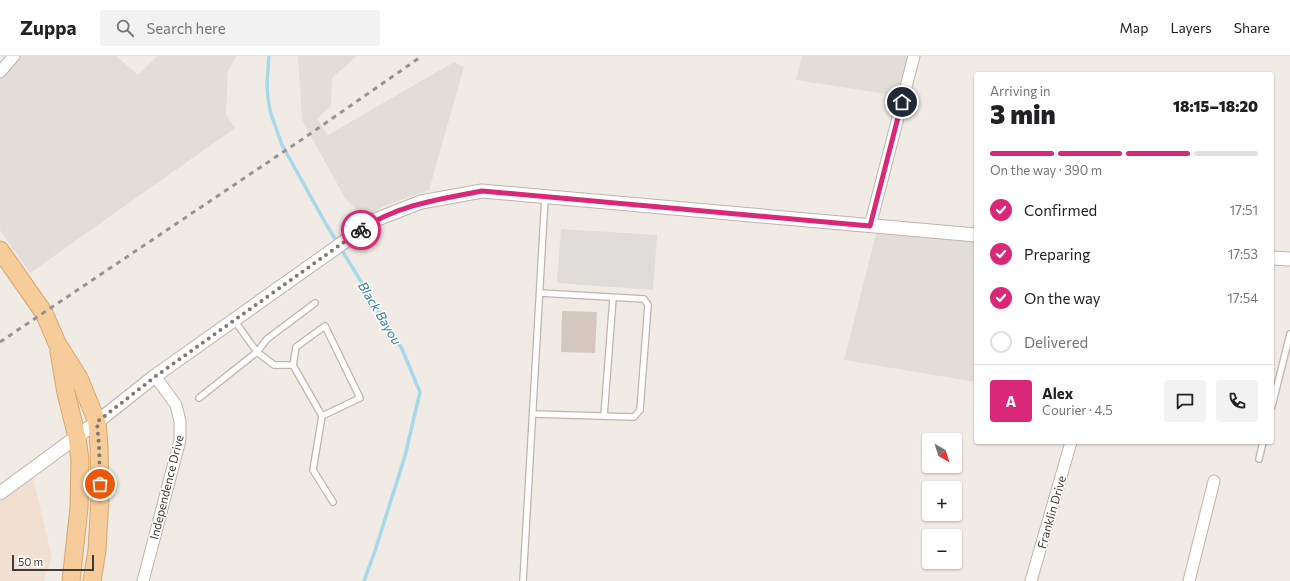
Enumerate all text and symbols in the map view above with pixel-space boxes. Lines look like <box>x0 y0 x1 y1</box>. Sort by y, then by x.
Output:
search box <box>100 10 380 46</box>
text: Zuppa <box>20 16 76 39</box>
icon: search <box>114 17 136 39</box>
text: Search here <box>146 19 226 37</box>
text: Map <box>1120 19 1148 36</box>
text: Layers <box>1170 19 1212 36</box>
text: Share <box>1234 19 1270 36</box>
text: Arriving in <box>990 83 1050 99</box>
pin <box>885 85 919 119</box>
icon: home <box>891 91 913 113</box>
text: 18:15–18:20 <box>1173 97 1258 115</box>
text: 3 min <box>990 98 1056 129</box>
text: On the way · 390 m <box>990 162 1102 178</box>
icon: check <box>990 199 1012 221</box>
text: Confirmed <box>1024 201 1097 219</box>
text: 17:51 <box>1229 202 1258 218</box>
courier <box>341 210 381 250</box>
icon: bike <box>350 219 372 241</box>
icon: check <box>990 243 1012 265</box>
text: Preparing <box>1024 245 1090 263</box>
text: 17:53 <box>1228 246 1258 262</box>
water label: Black Bayou <box>355 278 405 348</box>
icon: check <box>990 287 1012 309</box>
text: On the way <box>1024 289 1101 307</box>
text: 17:54 <box>1227 290 1258 306</box>
text: Delivered <box>1024 333 1088 351</box>
button: chat <box>1164 380 1206 422</box>
button: phone <box>1216 380 1258 422</box>
text: Alex <box>1042 384 1073 402</box>
text: A <box>1006 392 1016 410</box>
text: Courier · 4.5 <box>1042 402 1113 418</box>
street label: Independence Drive <box>146 433 186 541</box>
north arrow <box>922 433 962 473</box>
map controls <box>922 433 962 569</box>
pin <box>83 467 117 501</box>
icon: bag <box>89 473 111 495</box>
street label: Franklin Drive <box>1034 474 1068 550</box>
button: + <box>922 481 962 521</box>
button: − <box>922 529 962 569</box>
scale bar <box>12 553 94 572</box>
text: 50 m <box>18 555 43 568</box>

